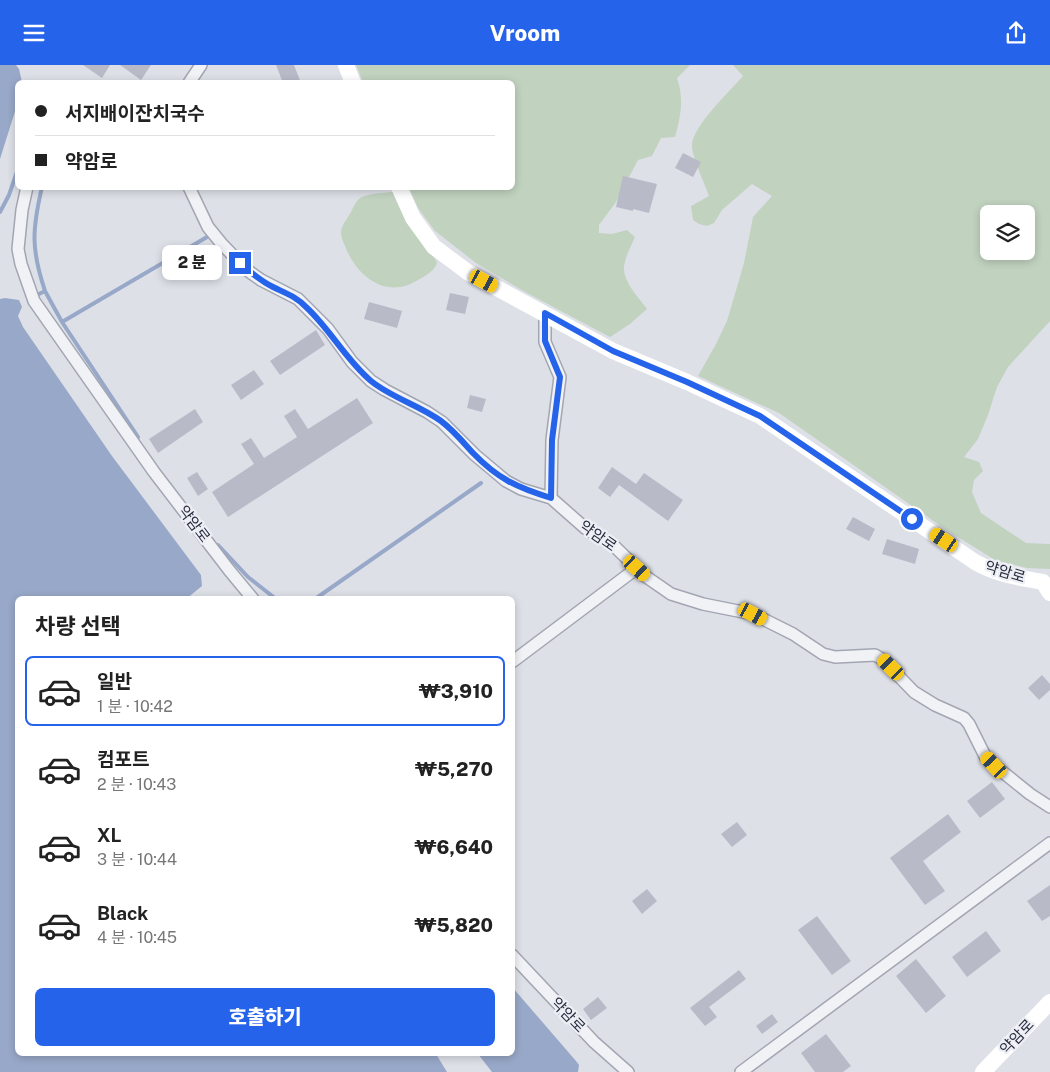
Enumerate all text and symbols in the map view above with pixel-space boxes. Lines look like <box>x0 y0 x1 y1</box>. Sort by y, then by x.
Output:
icon: menu <box>20 19 48 47</box>
icon: share <box>1002 19 1030 47</box>
text: Vroom <box>490 20 560 46</box>
text: 서지배이잔치국수 <box>65 102 205 124</box>
text: 약암로 <box>65 150 117 172</box>
map controls <box>980 205 1035 260</box>
button: layers <box>980 205 1035 260</box>
callout: 2 분 <box>162 245 222 281</box>
route end <box>229 252 251 274</box>
text: 2 분 <box>178 253 206 272</box>
car <box>467 267 500 295</box>
street label: 약암로 <box>175 502 214 545</box>
route start <box>901 508 923 530</box>
street label: 약암로 <box>576 517 620 554</box>
car <box>927 525 960 555</box>
car <box>620 552 653 584</box>
street label: 약암로 <box>983 557 1027 586</box>
car <box>736 600 769 628</box>
text: 차량 선택 <box>35 613 121 639</box>
car <box>875 651 906 683</box>
icon: car <box>37 669 82 714</box>
text: 일반 <box>97 670 132 692</box>
text: ₩3,910 <box>419 680 493 702</box>
text: 1 분 · 10:42 <box>97 697 173 716</box>
icon: car <box>37 747 82 792</box>
text: 컴포트 <box>97 748 149 770</box>
car <box>978 749 1009 781</box>
text: ₩5,270 <box>415 758 493 780</box>
text: 2 분 · 10:43 <box>97 775 176 794</box>
text: XL <box>97 824 122 846</box>
icon: car <box>37 825 82 870</box>
text: ₩6,640 <box>415 836 493 858</box>
text: 3 분 · 10:44 <box>97 850 177 869</box>
text: Black <box>97 902 148 924</box>
icon: car <box>37 903 82 948</box>
text: ₩5,820 <box>414 914 493 936</box>
text: 4 분 · 10:45 <box>97 928 177 947</box>
button: 호출하기 <box>35 988 495 1046</box>
street label: 약암로 <box>548 994 589 1035</box>
street label: 약암로 <box>996 1016 1037 1058</box>

